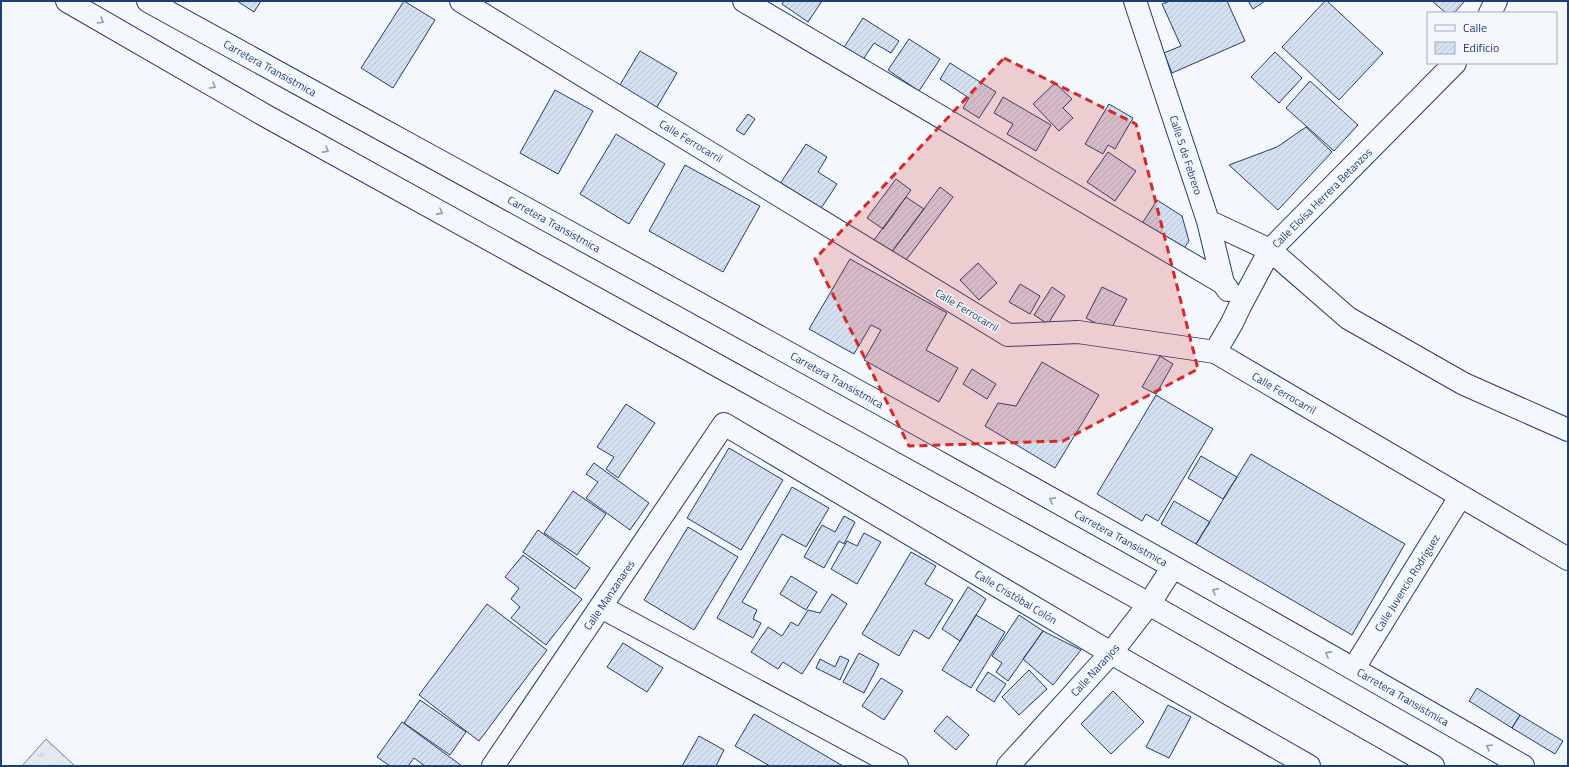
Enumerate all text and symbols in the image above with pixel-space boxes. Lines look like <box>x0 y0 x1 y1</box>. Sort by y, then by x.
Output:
legend <box>1427 12 1557 64</box>
one-way arrow <box>97 16 104 23</box>
text: Calle <box>1463 18 1487 37</box>
street label: Carretera Transistmica <box>221 36 320 100</box>
text: Edificio <box>1463 38 1499 57</box>
one-way arrow <box>209 81 216 88</box>
street label: Calle 5 de Febrero <box>1166 113 1206 197</box>
street label: Calle Ferrocarril <box>656 116 726 166</box>
street label: Calle Eloísa Herrera Betanzos <box>1268 144 1376 252</box>
one-way arrow <box>322 145 330 152</box>
street label: Carretera Transistmica <box>505 192 604 256</box>
one-way arrow <box>436 208 443 215</box>
street label: Calle Ferrocarril <box>932 285 1002 335</box>
street label: Carretera Transistmica <box>788 348 887 412</box>
street label: Calle Ferrocarril <box>1249 368 1319 418</box>
one-way arrow <box>1049 497 1056 504</box>
street label: Carretera Transistmica <box>1072 506 1171 570</box>
street label: Calle Juvencio Rodríguez <box>1370 531 1444 635</box>
street label: Calle Manzanares <box>580 557 638 633</box>
street label: Calle Cristóbal Colón <box>972 566 1060 628</box>
one-way arrow <box>1211 588 1219 595</box>
street label: Calle Naranjos <box>1067 640 1123 700</box>
one-way arrow <box>1325 651 1332 659</box>
street label: Carretera Transistmica <box>1354 664 1453 730</box>
one-way arrow <box>1486 744 1493 751</box>

